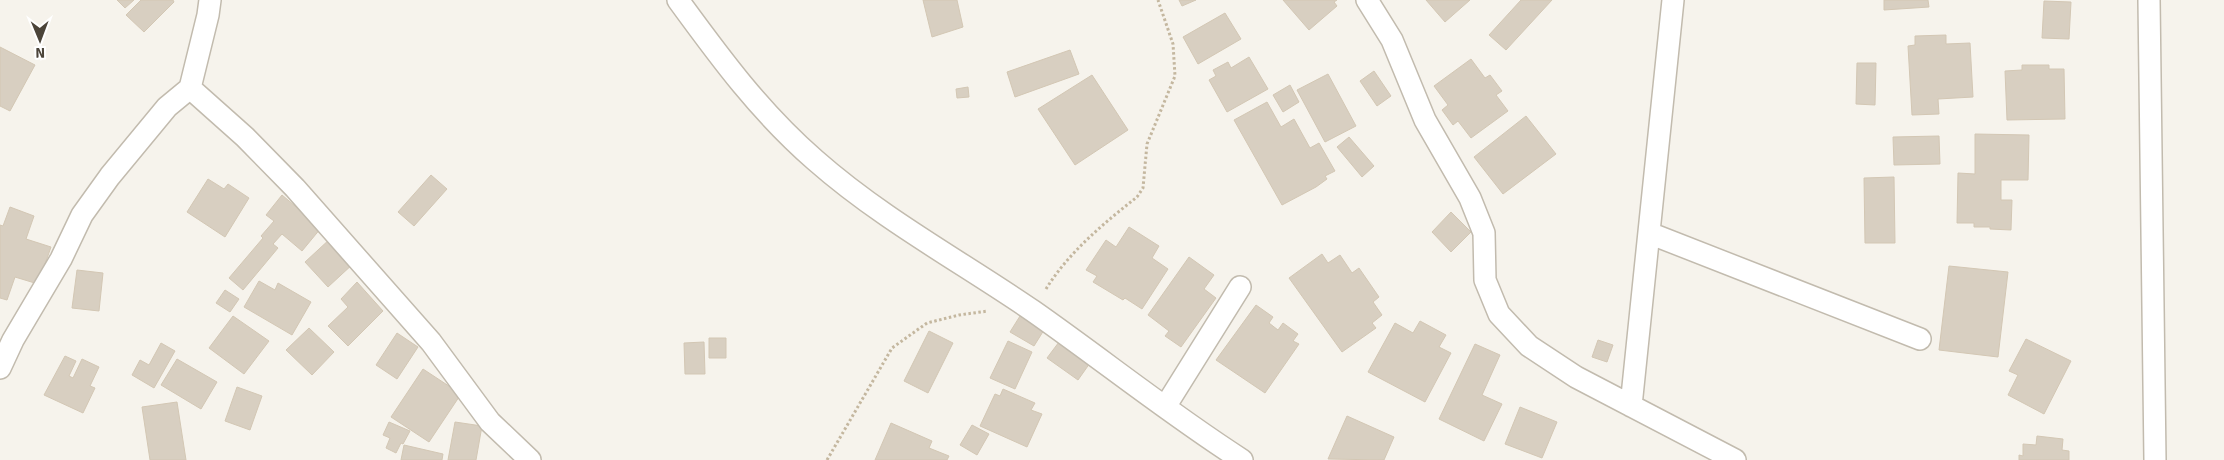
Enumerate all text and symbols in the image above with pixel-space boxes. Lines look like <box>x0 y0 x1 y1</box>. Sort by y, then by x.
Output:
north arrow <box>15 15 65 65</box>
text: N <box>35 44 45 61</box>

